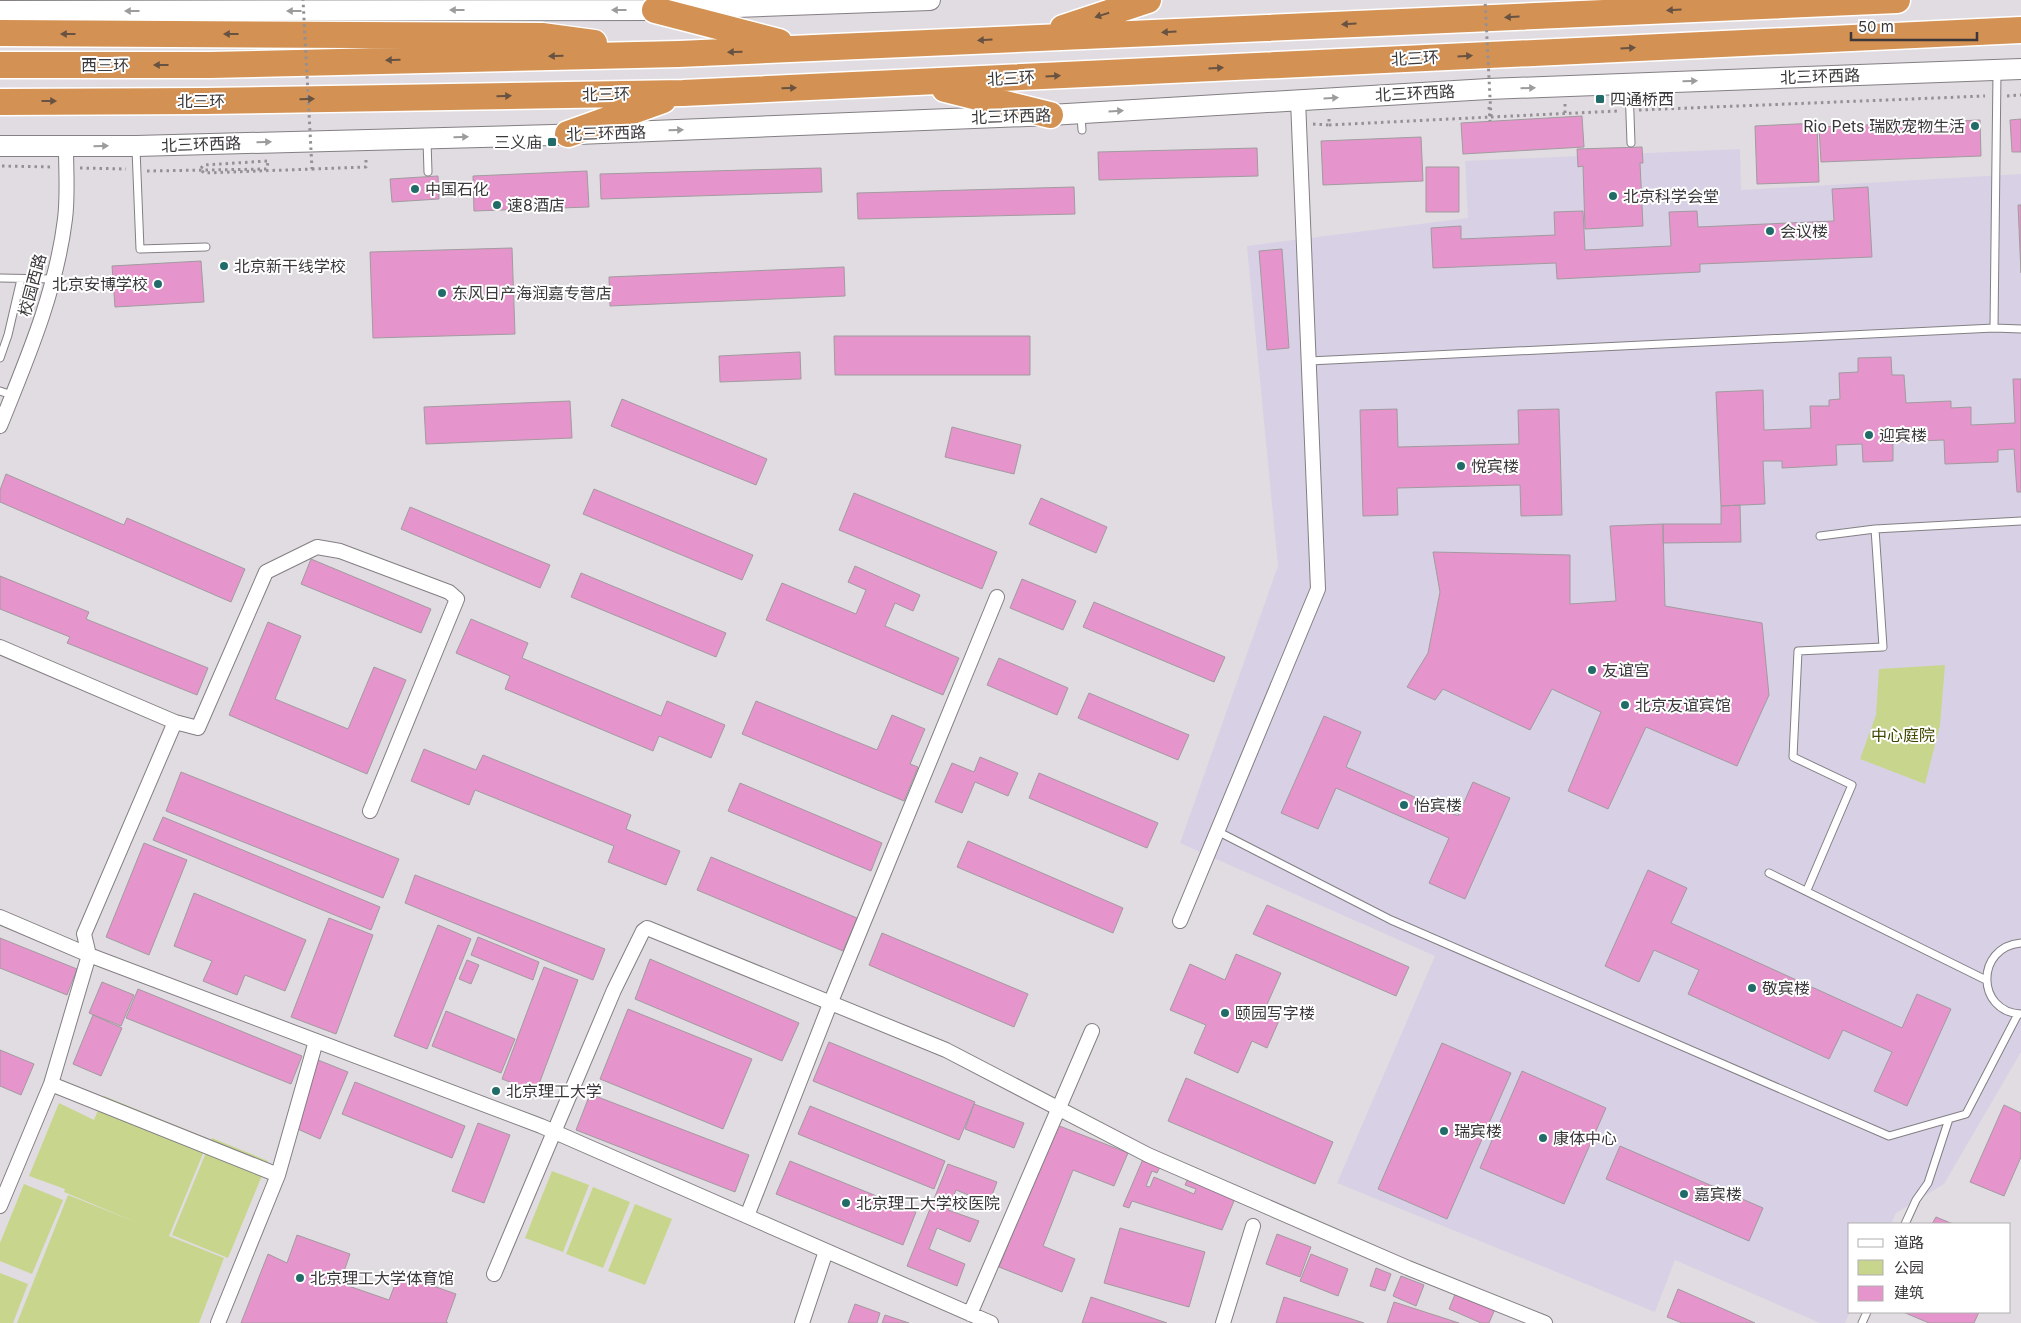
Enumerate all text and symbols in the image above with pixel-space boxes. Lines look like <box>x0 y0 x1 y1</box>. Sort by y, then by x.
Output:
one-way arrow <box>449 6 465 14</box>
one-way arrow <box>611 6 627 14</box>
one-way arrow <box>1666 6 1682 14</box>
one-way arrow <box>124 7 140 15</box>
one-way arrow <box>286 7 302 15</box>
scale bar <box>1851 10 1977 42</box>
one-way arrow <box>1094 12 1109 20</box>
one-way arrow <box>1503 13 1519 21</box>
text: 50 m <box>1858 17 1894 36</box>
one-way arrow <box>1341 21 1357 29</box>
one-way arrow <box>60 29 76 37</box>
one-way arrow <box>1161 29 1177 37</box>
one-way arrow <box>222 30 238 38</box>
one-way arrow <box>977 37 993 45</box>
one-way arrow <box>1620 44 1636 52</box>
street label: 北三环 <box>1391 47 1439 69</box>
one-way arrow <box>727 48 743 56</box>
one-way arrow <box>1458 51 1474 59</box>
one-way arrow <box>547 53 563 61</box>
street label: 西三环 <box>81 55 129 75</box>
one-way arrow <box>385 56 401 64</box>
one-way arrow <box>153 61 169 69</box>
one-way arrow <box>1208 64 1224 72</box>
street label: 北三环西路 <box>1780 65 1860 87</box>
street label: 北三环 <box>987 67 1035 89</box>
one-way arrow <box>1046 72 1062 80</box>
one-way arrow <box>1683 77 1699 85</box>
street label: 北三环西路 <box>1375 81 1455 105</box>
one-way arrow <box>1520 83 1536 91</box>
street label: 北三环 <box>582 84 630 104</box>
one-way arrow <box>781 84 797 92</box>
place label: 四通桥西 <box>1610 89 1674 109</box>
street label: 北三环 <box>177 91 225 111</box>
one-way arrow <box>496 92 512 100</box>
marker: 四通桥西 <box>1594 93 1606 105</box>
one-way arrow <box>1323 94 1339 102</box>
one-way arrow <box>299 95 315 103</box>
one-way arrow <box>41 97 57 105</box>
street label: 北三环西路 <box>971 105 1051 127</box>
one-way arrow <box>1108 106 1124 114</box>
place label: Rio Pets 瑞欧宠物生活 <box>1803 116 1965 136</box>
marker: Rio Pets 瑞欧宠物生活 <box>1969 120 1981 132</box>
street label: 北三环西路 <box>566 122 646 144</box>
one-way arrow <box>668 125 684 133</box>
place label: 三义庙 <box>494 132 542 152</box>
street label: 北三环西路 <box>161 133 241 155</box>
one-way arrow <box>453 133 469 141</box>
marker: 三义庙 <box>546 136 558 148</box>
one-way arrow <box>256 138 272 146</box>
one-way arrow <box>93 142 109 150</box>
place label: 中国石化 <box>425 179 489 199</box>
marker: 中国石化 <box>409 183 421 195</box>
place label: 北京科学会堂 <box>1623 186 1719 206</box>
marker: 北京科学会堂 <box>1607 190 1619 202</box>
place label: 速8酒店 <box>507 195 565 215</box>
marker: 速8酒店 <box>491 199 503 211</box>
place label: 会议楼 <box>1780 221 1828 241</box>
marker: 会议楼 <box>1764 225 1776 237</box>
street label: 校园西路 <box>14 251 50 319</box>
place label: 北京新干线学校 <box>234 256 346 276</box>
marker: 北京新干线学校 <box>218 260 230 272</box>
place label: 北京安博学校 <box>52 274 148 294</box>
marker: 北京安博学校 <box>152 278 164 290</box>
place label: 东风日产海润嘉专营店 <box>452 283 612 303</box>
marker: 东风日产海润嘉专营店 <box>436 287 448 299</box>
place label: 迎宾楼 <box>1879 425 1927 445</box>
marker: 迎宾楼 <box>1863 429 1875 441</box>
place label: 悅宾楼 <box>1471 456 1519 476</box>
marker: 悅宾楼 <box>1455 460 1467 472</box>
place label: 友谊宫 <box>1602 660 1650 680</box>
marker: 友谊宫 <box>1586 664 1598 676</box>
place label: 北京友谊宾馆 <box>1635 695 1731 715</box>
marker: 北京友谊宾馆 <box>1619 699 1631 711</box>
park label: 中心庭院 <box>1871 725 1935 745</box>
place label: 怡宾楼 <box>1414 795 1462 815</box>
marker: 怡宾楼 <box>1398 799 1410 811</box>
place label: 敬宾楼 <box>1762 978 1810 998</box>
marker: 敬宾楼 <box>1746 982 1758 994</box>
place label: 颐园写字楼 <box>1235 1003 1315 1023</box>
marker: 颐园写字楼 <box>1219 1007 1231 1019</box>
place label: 北京理工大学 <box>506 1081 602 1101</box>
marker: 北京理工大学 <box>490 1085 502 1097</box>
place label: 瑞宾楼 <box>1454 1121 1502 1141</box>
marker: 瑞宾楼 <box>1438 1125 1450 1137</box>
place label: 康体中心 <box>1553 1128 1617 1148</box>
marker: 康体中心 <box>1537 1132 1549 1144</box>
place label: 嘉宾楼 <box>1694 1184 1742 1204</box>
marker: 嘉宾楼 <box>1678 1188 1690 1200</box>
place label: 北京理工大学校医院 <box>856 1193 1000 1213</box>
marker: 北京理工大学校医院 <box>840 1197 852 1209</box>
legend <box>1848 1223 2011 1313</box>
text: 道路 <box>1894 1233 1924 1252</box>
text: 公园 <box>1894 1258 1924 1277</box>
place label: 北京理工大学体育馆 <box>310 1268 454 1288</box>
marker: 北京理工大学体育馆 <box>294 1272 306 1284</box>
text: 建筑 <box>1894 1283 1924 1302</box>

